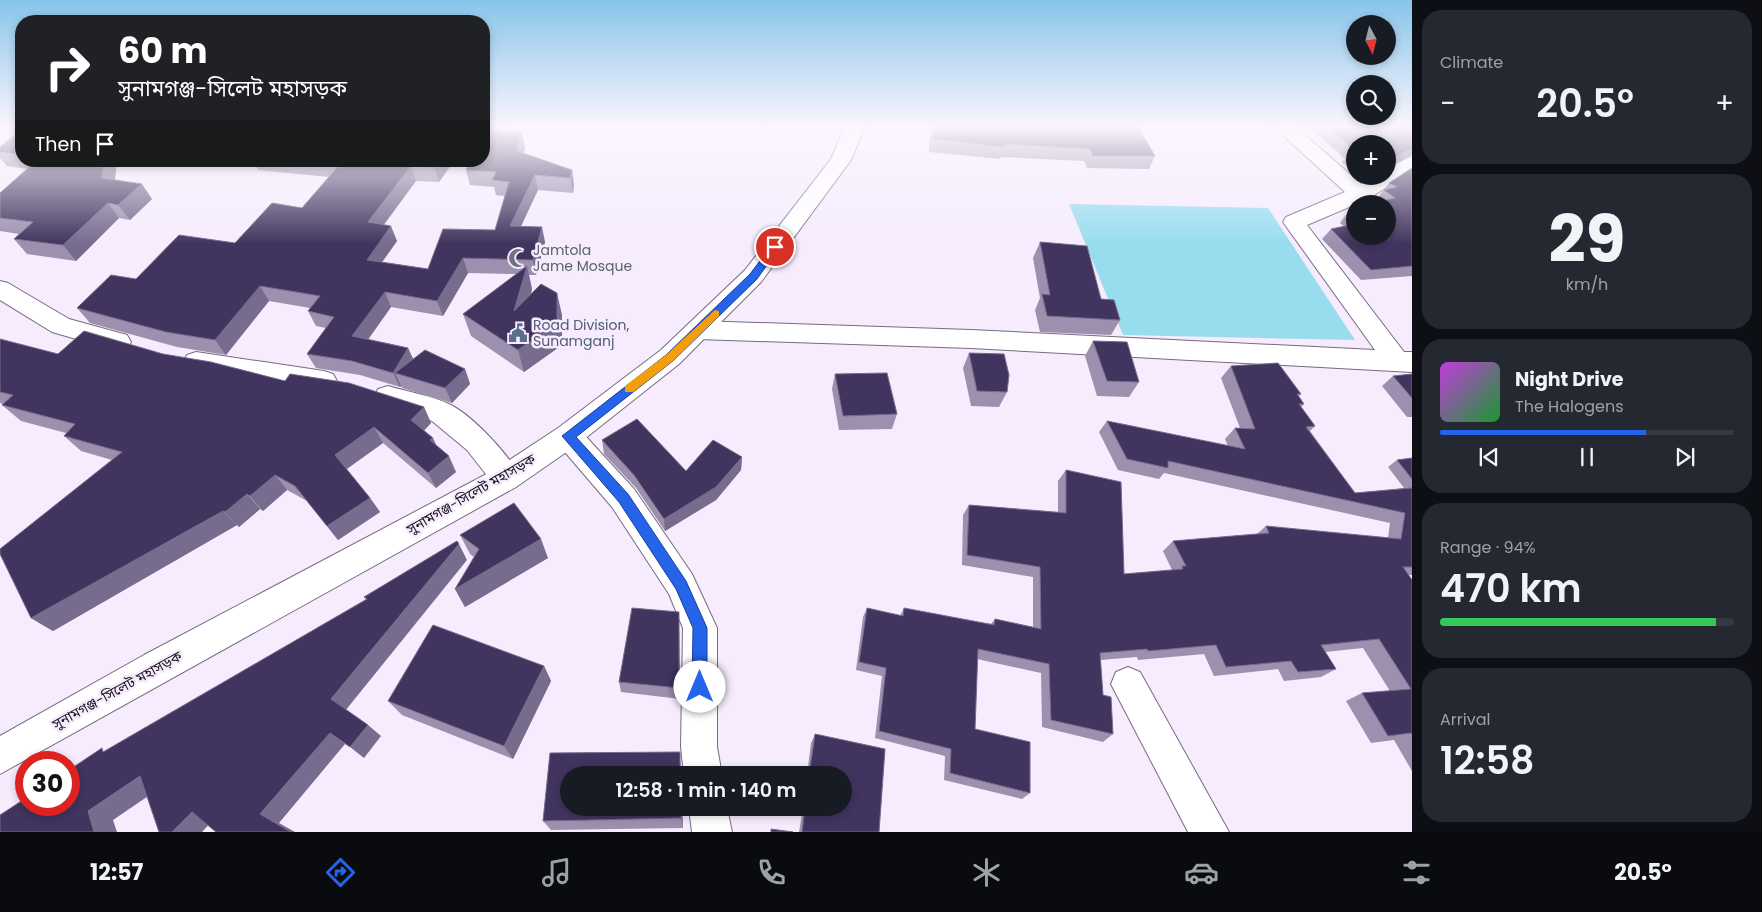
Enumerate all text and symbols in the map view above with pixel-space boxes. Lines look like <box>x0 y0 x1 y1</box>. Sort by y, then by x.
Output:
north arrow <box>1346 15 1396 65</box>
map controls <box>1346 15 1396 245</box>
text: 60 m <box>118 26 208 75</box>
icon: right <box>35 35 100 100</box>
text: Climate <box>1440 51 1503 74</box>
text: সুনামগঞ্জ-সিলেট মহাসড়ক <box>118 73 347 104</box>
button: search <box>1346 75 1396 125</box>
text: 20.5° <box>1536 77 1634 130</box>
text: − <box>1440 84 1455 123</box>
text: + <box>1715 84 1734 123</box>
icon: arrive <box>91 130 119 158</box>
text: Then <box>35 131 81 158</box>
button: + <box>1346 135 1396 185</box>
text: 29 <box>1548 194 1626 285</box>
button: − <box>1346 195 1396 245</box>
pin <box>754 226 796 268</box>
icon: arrive <box>761 233 789 261</box>
place label: Jamtola Jame Mosque <box>533 240 632 276</box>
mosque icon: Jamtola Jame Mosque <box>507 247 529 269</box>
text: km/h <box>1566 273 1608 296</box>
place label: Road Division, Sunamganj <box>533 315 629 351</box>
public building icon: Road Division, Sunamganj <box>507 322 529 344</box>
text: Night Drive <box>1515 366 1624 393</box>
text: The Halogens <box>1515 395 1623 418</box>
icon: previous <box>1475 443 1503 471</box>
icon: pause <box>1573 443 1601 471</box>
icon: next <box>1671 443 1699 471</box>
street label: সুনামগঞ্জ-সিলেট মহাসড়ক <box>402 449 540 540</box>
text: Range · 94% <box>1440 536 1536 559</box>
text: 470 km <box>1440 562 1582 615</box>
street label: সুনামগঞ্জ-সিলেট মহাসড়ক <box>48 646 186 735</box>
position arrow <box>673 660 725 712</box>
text: Arrival <box>1440 708 1490 731</box>
text: 12:58 <box>1440 734 1534 787</box>
speed limit sign: 30 <box>15 751 80 816</box>
text: 12:58 · 1 min · 140 m <box>616 777 796 804</box>
icon: directions <box>323 855 358 890</box>
icon: music <box>539 855 574 890</box>
icon: phone <box>754 855 789 890</box>
icon: climate <box>969 855 1004 890</box>
icon: car <box>1184 855 1219 890</box>
icon: filters <box>1399 855 1434 890</box>
text: 12:57 <box>90 857 143 888</box>
text: 20.5° <box>1614 857 1672 888</box>

